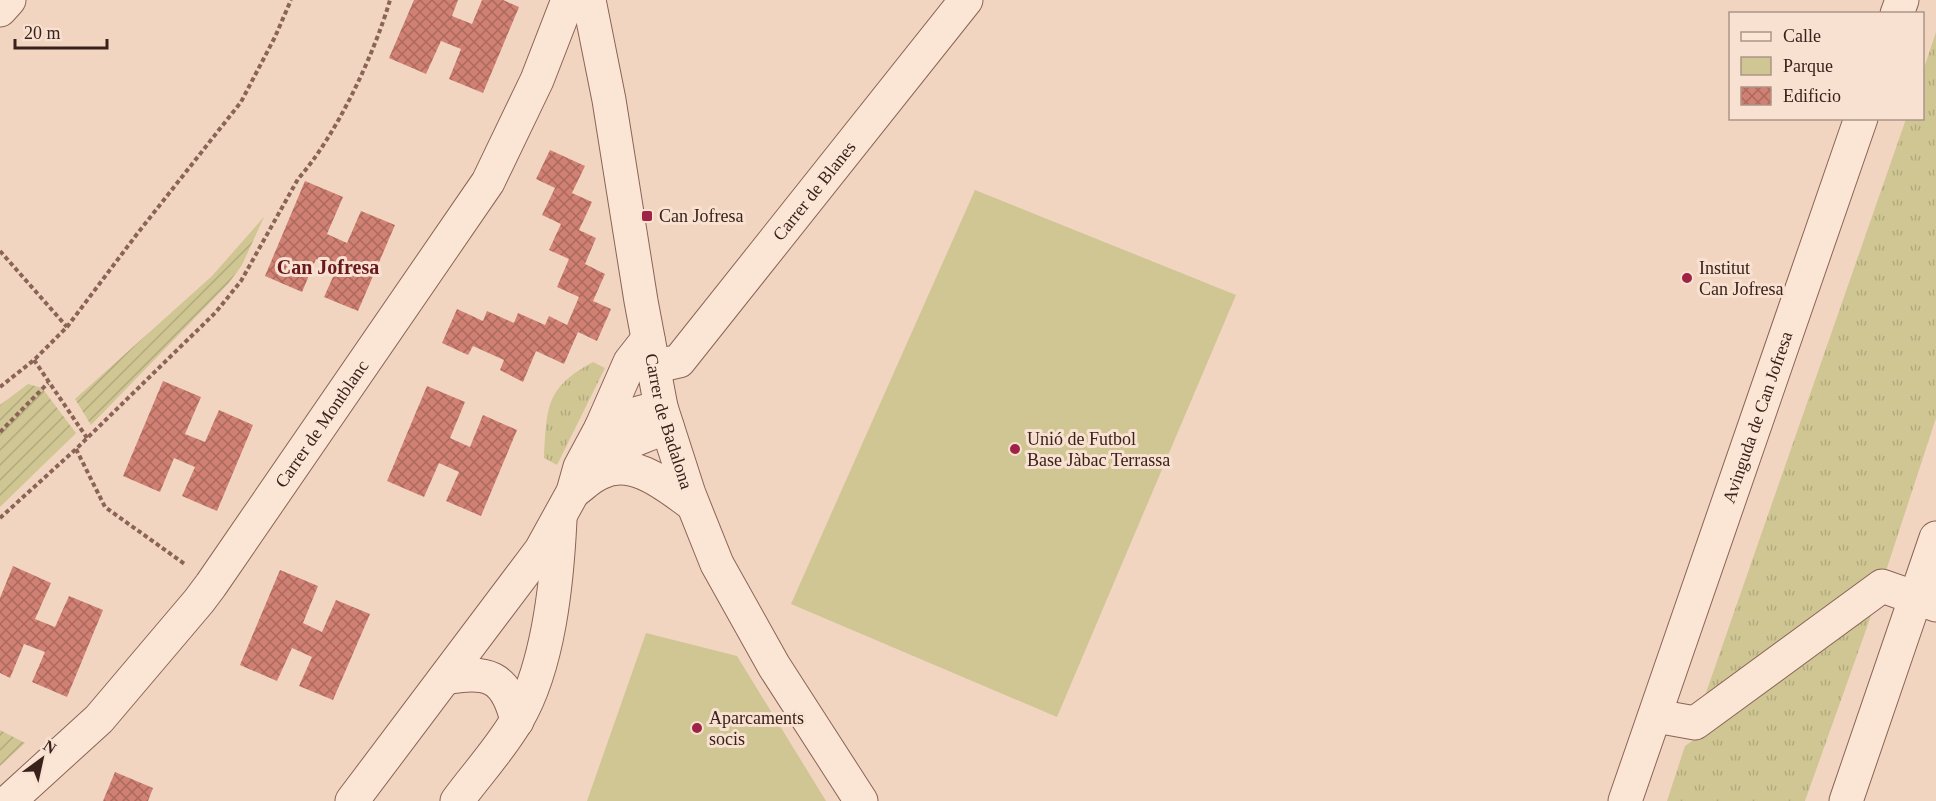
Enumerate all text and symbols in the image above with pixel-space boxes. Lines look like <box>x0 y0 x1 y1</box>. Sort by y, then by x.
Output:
scale bar <box>15 12 106 50</box>
legend <box>1729 12 1924 120</box>
text: 20 m <box>24 23 61 43</box>
text: Calle <box>1783 26 1821 46</box>
text: Parque <box>1783 56 1833 76</box>
text: Edificio <box>1783 86 1841 106</box>
street label: Carrer de Blanes <box>769 137 860 244</box>
place label: Can Jofresa <box>659 206 743 226</box>
marker: Can Jofresa <box>640 209 654 223</box>
district label: Can Jofresa <box>277 256 379 278</box>
place label: Institut Can Jofresa <box>1699 258 1783 299</box>
marker: Institut Can Jofresa <box>1680 271 1694 285</box>
street label: Avinguda de Can Jofresa <box>1719 329 1796 506</box>
street label: Carrer de Badalona <box>641 352 697 492</box>
street label: Carrer de Montblanc <box>271 356 373 491</box>
place label: Unió de Futbol Base Jàbac Terrassa <box>1027 429 1170 470</box>
marker: Unió de Futbol Base Jàbac Terrassa <box>1008 442 1022 456</box>
place label: Aparcaments socis <box>709 708 804 749</box>
marker: Aparcaments socis <box>690 721 704 735</box>
north arrow <box>12 729 72 789</box>
text: N <box>40 737 60 757</box>

